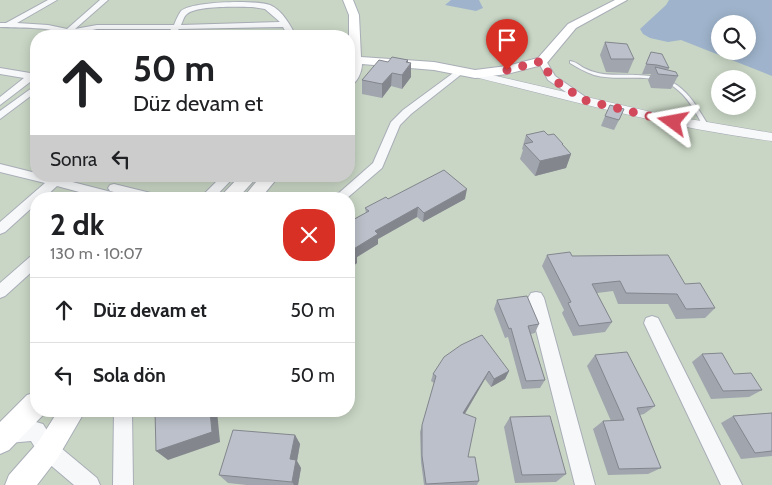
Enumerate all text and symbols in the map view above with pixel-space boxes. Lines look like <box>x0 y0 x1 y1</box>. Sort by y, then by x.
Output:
map controls <box>711 15 756 115</box>
button: search <box>711 15 756 60</box>
pin <box>486 19 528 70</box>
icon: arrive <box>493 26 521 54</box>
text: 50 m <box>133 47 215 90</box>
icon: ahead <box>50 50 115 115</box>
button: layers <box>711 70 756 115</box>
text: Düz devam et <box>133 90 263 117</box>
position arrow <box>646 95 698 147</box>
icon: left <box>107 145 135 173</box>
text: Sonra <box>50 148 97 171</box>
text: 2 dk <box>50 206 104 243</box>
button: close <box>283 209 335 261</box>
text: 130 m · 10:07 <box>50 244 142 263</box>
icon: ahead <box>50 296 78 324</box>
text: Düz devam et <box>93 299 207 322</box>
text: 50 m <box>291 299 335 322</box>
icon: left <box>50 361 78 389</box>
text: Sola dön <box>93 364 166 387</box>
text: 50 m <box>291 364 335 387</box>

